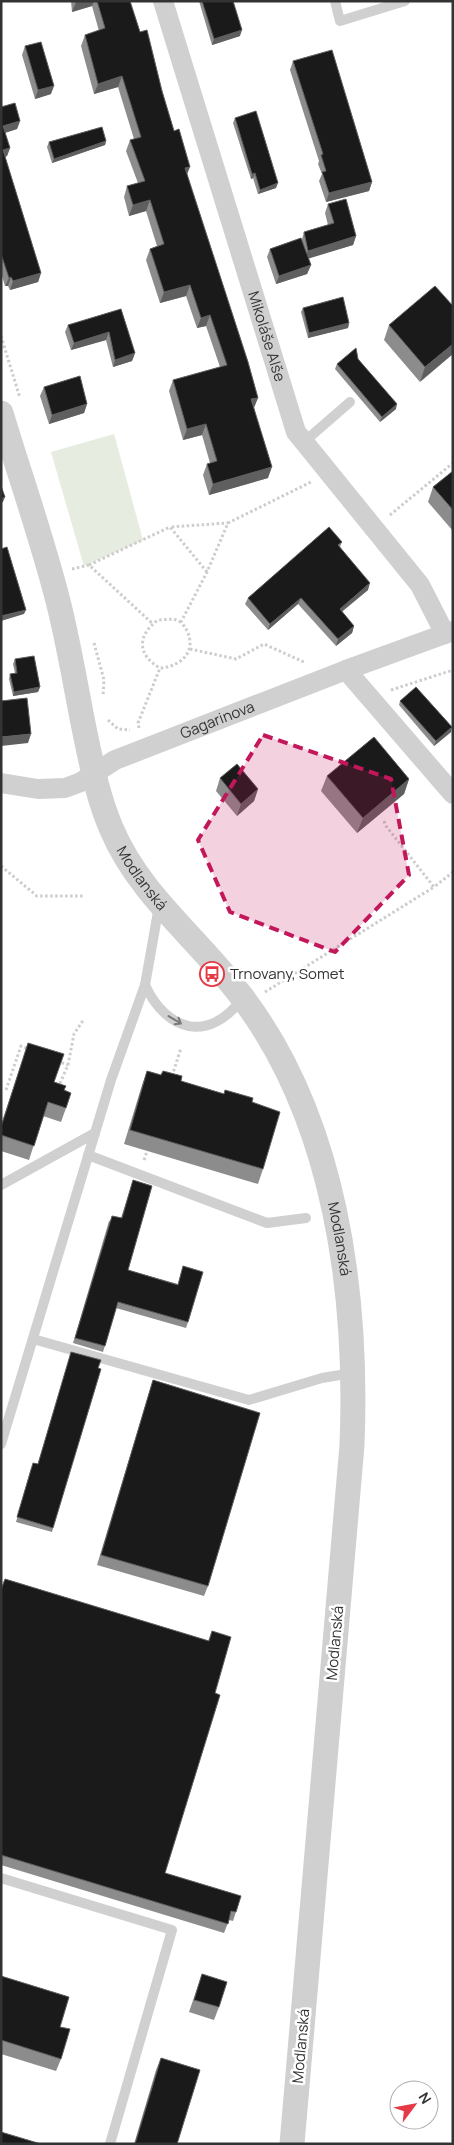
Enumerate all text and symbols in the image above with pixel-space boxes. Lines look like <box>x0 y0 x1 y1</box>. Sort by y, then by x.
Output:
street label: Mikoláše Alše <box>243 288 291 384</box>
street label: Gagarinova <box>177 696 257 744</box>
street label: Modlanská <box>112 842 172 915</box>
bus stop icon: Trnovany, Somet <box>199 961 225 987</box>
place label: Trnovany, Somet <box>230 963 344 984</box>
one-way arrow <box>167 1016 181 1026</box>
street label: Modlanská <box>323 1200 356 1277</box>
street label: Modlanská <box>321 1605 348 1681</box>
street label: Modlanská <box>287 2008 314 2084</box>
north arrow <box>389 2080 439 2130</box>
text: N <box>415 2089 436 2107</box>

